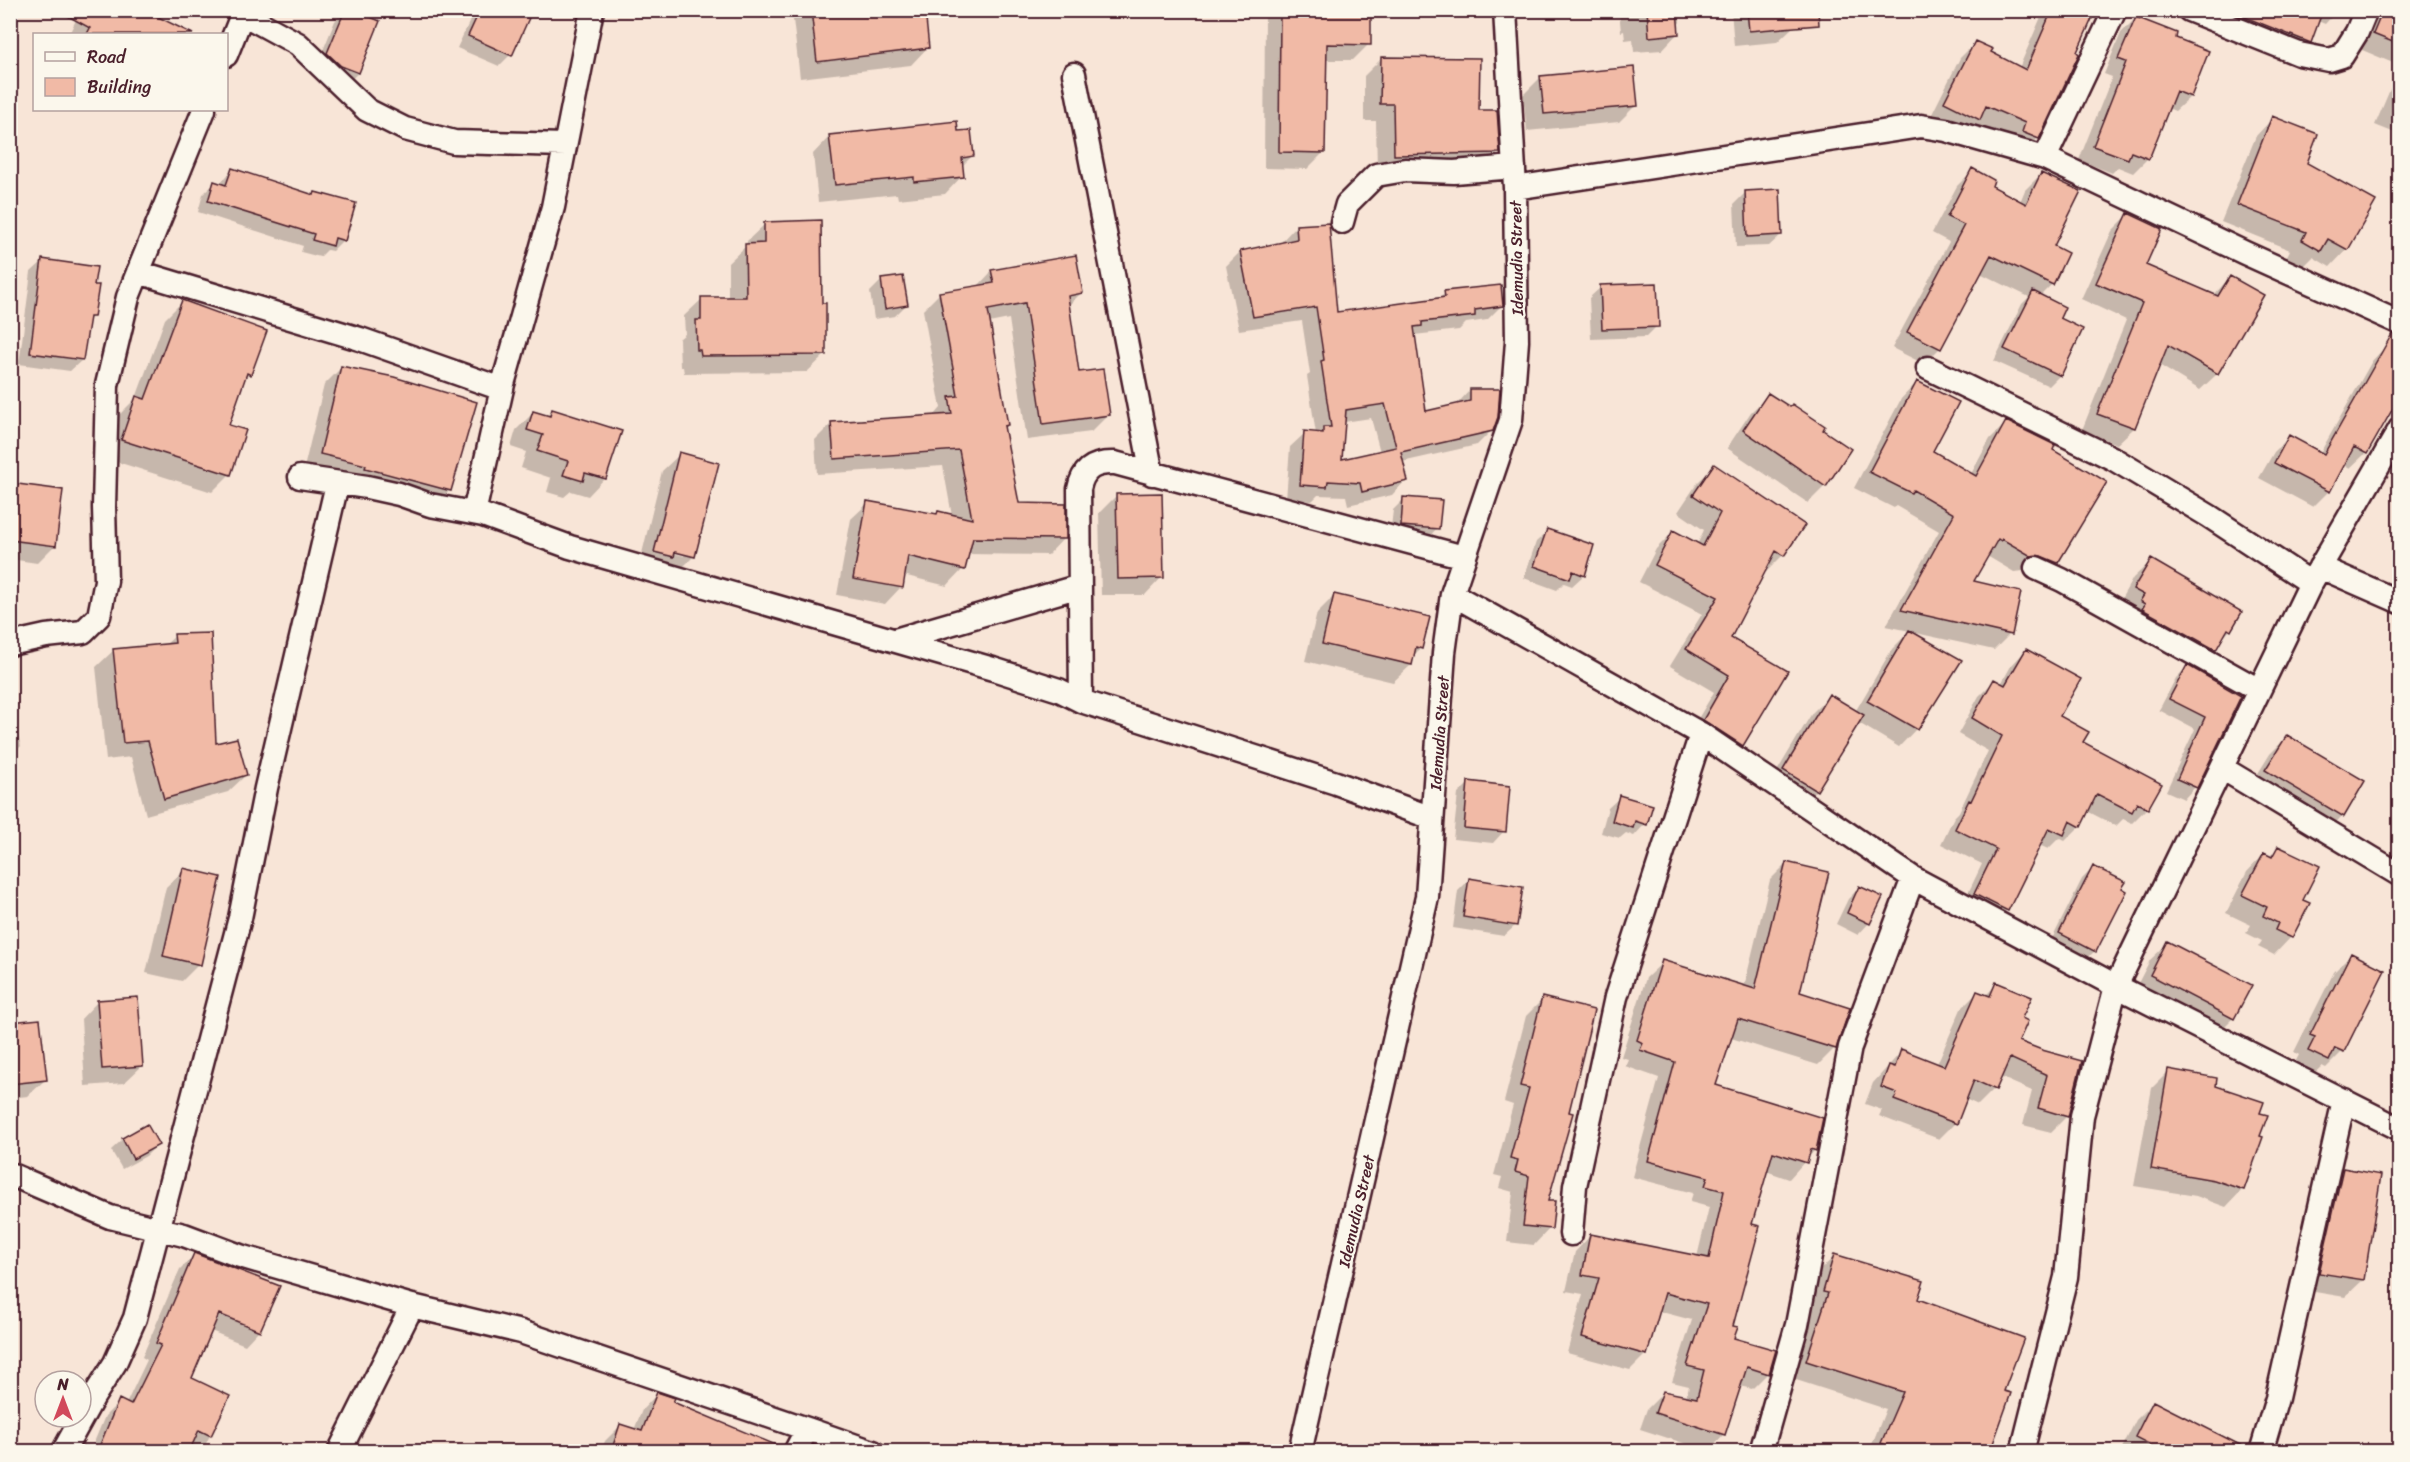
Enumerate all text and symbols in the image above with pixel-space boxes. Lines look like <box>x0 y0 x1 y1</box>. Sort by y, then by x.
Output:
legend <box>33 33 228 111</box>
text: Road <box>87 41 127 73</box>
text: Building <box>87 71 151 103</box>
street label: Idemudia Street <box>1501 200 1532 317</box>
street label: Idemudia Street <box>1421 674 1458 792</box>
street label: Idemudia Street <box>1329 1151 1384 1271</box>
north arrow <box>33 1369 93 1429</box>
text: N <box>56 1370 69 1399</box>

